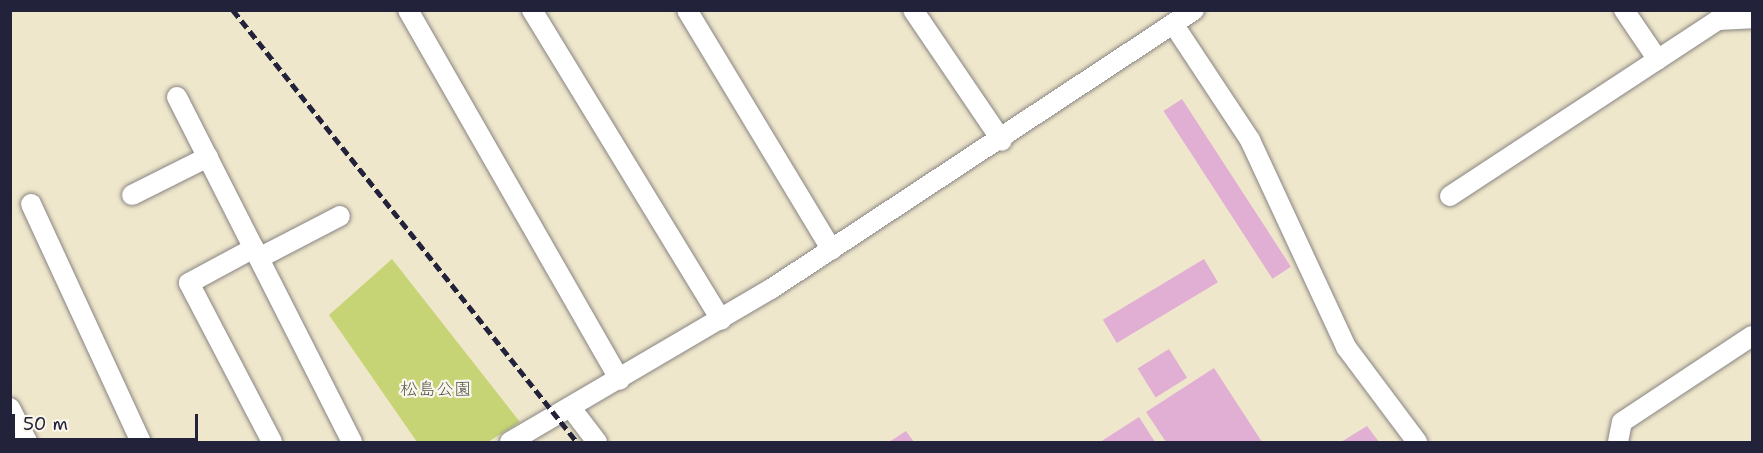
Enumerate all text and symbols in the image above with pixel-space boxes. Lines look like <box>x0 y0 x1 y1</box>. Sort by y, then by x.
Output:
park label: 松島公園 <box>400 378 472 400</box>
scale bar <box>15 402 201 440</box>
text: 50 m <box>23 412 68 436</box>

